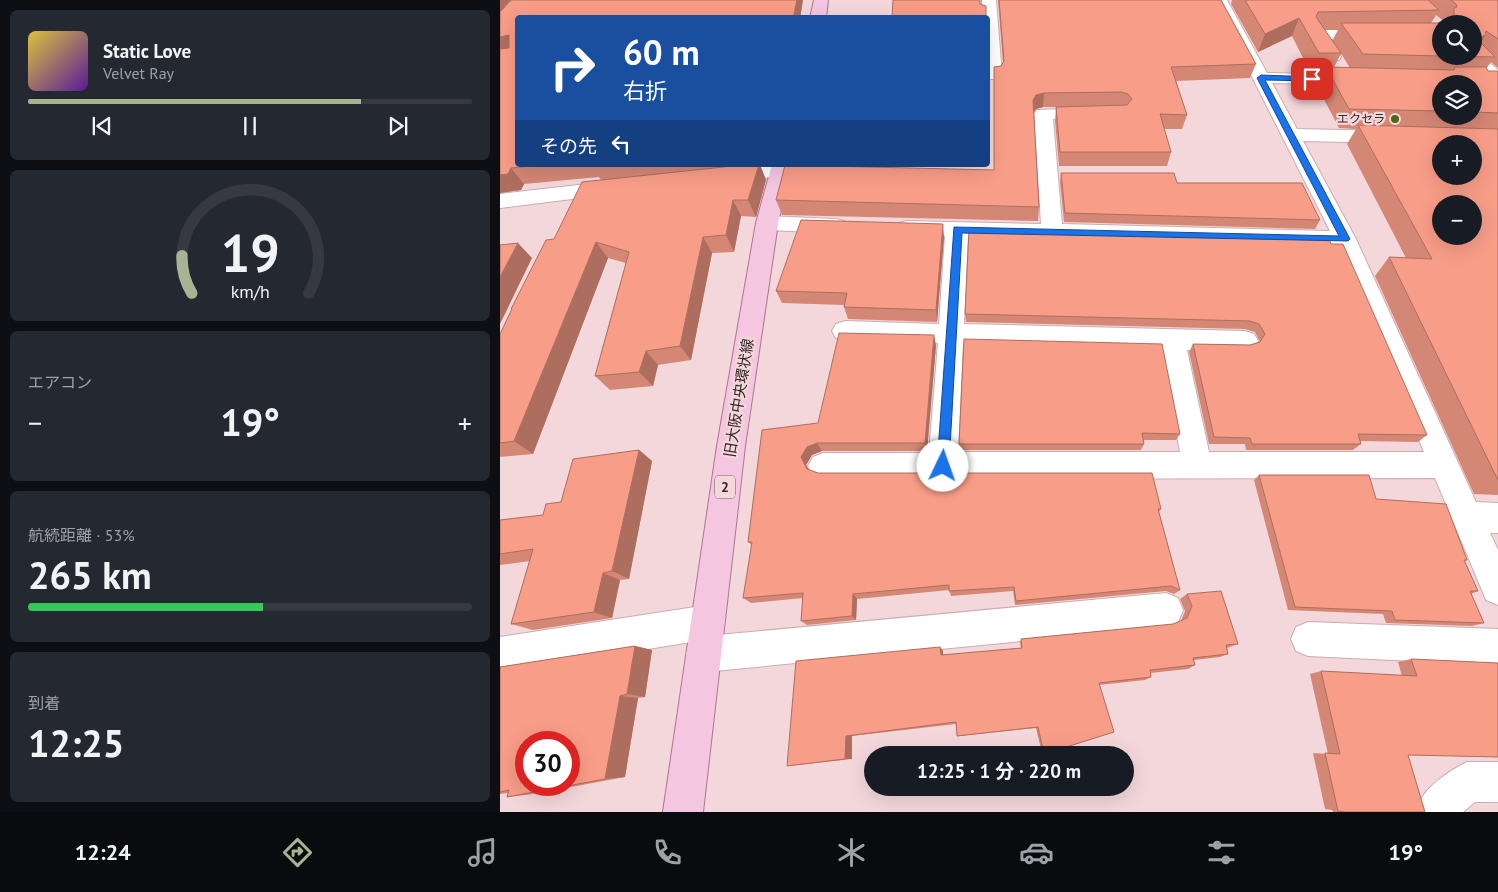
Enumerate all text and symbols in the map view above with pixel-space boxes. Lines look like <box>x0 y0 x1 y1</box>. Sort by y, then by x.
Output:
map controls <box>1432 15 1482 245</box>
button: search <box>1432 15 1482 65</box>
text: 60 m <box>623 29 700 75</box>
icon: right <box>540 35 605 100</box>
text: Static Love <box>103 39 191 63</box>
pin <box>1291 58 1333 100</box>
text: Velvet Ray <box>103 63 174 83</box>
icon: arrive <box>1298 65 1326 93</box>
button: layers <box>1432 75 1482 125</box>
text: 右折 <box>623 77 667 105</box>
place label: エクセラ <box>1337 111 1385 126</box>
icon: previous <box>88 112 116 140</box>
icon: pause <box>236 112 264 140</box>
icon: next <box>384 112 412 140</box>
marker: エクセラ <box>1389 113 1401 125</box>
icon: left <box>607 130 635 158</box>
text: その先 <box>540 134 597 158</box>
button: + <box>1432 135 1482 185</box>
button: − <box>1432 195 1482 245</box>
text: 19 <box>221 219 279 286</box>
text: km/h <box>230 280 270 303</box>
street label: 旧大阪中央環状線 <box>720 337 757 459</box>
text: エアコン <box>28 372 92 392</box>
text: 19° <box>220 397 280 446</box>
text: − <box>28 404 42 441</box>
text: + <box>458 404 472 441</box>
position arrow <box>916 439 968 491</box>
road number: 2 <box>715 476 735 498</box>
text: 航続距離 · 53% <box>28 525 135 545</box>
text: 265 km <box>28 550 152 599</box>
text: 到着 <box>28 693 60 713</box>
text: 12:25 <box>28 718 124 767</box>
speed limit sign: 30 <box>515 731 580 796</box>
text: 12:25 · 1 分 · 220 m <box>917 759 1081 783</box>
icon: directions <box>280 835 315 870</box>
icon: music <box>465 835 500 870</box>
icon: phone <box>650 835 685 870</box>
icon: climate <box>834 835 869 870</box>
icon: car <box>1019 835 1054 870</box>
icon: filters <box>1204 835 1239 870</box>
text: 12:24 <box>75 838 131 866</box>
text: 19° <box>1388 838 1423 866</box>

